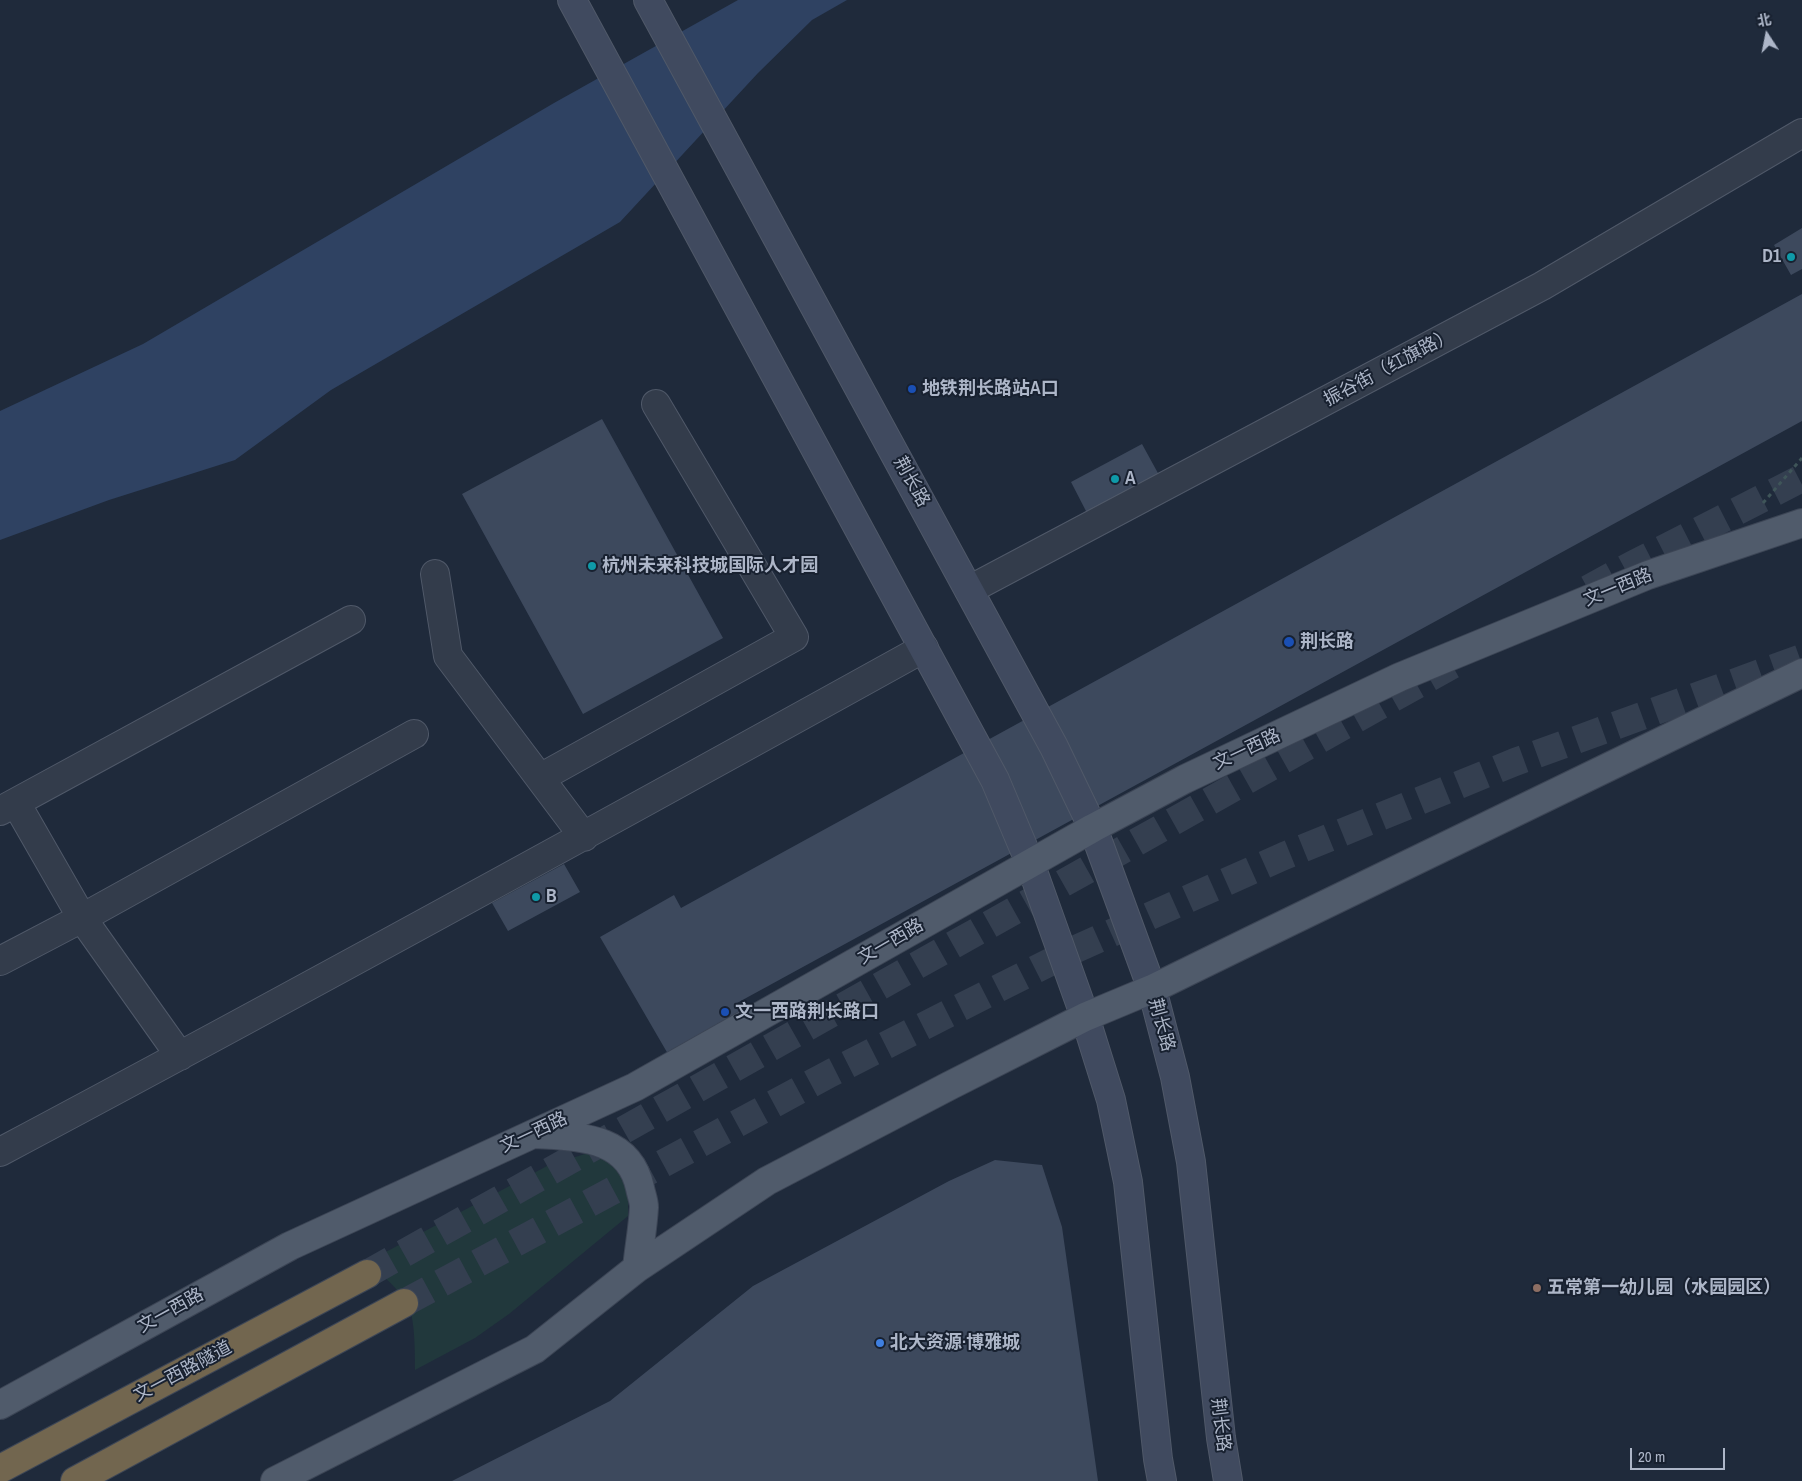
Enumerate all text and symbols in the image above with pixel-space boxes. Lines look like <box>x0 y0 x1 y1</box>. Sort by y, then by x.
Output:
north arrow <box>1742 10 1792 60</box>
text: 北 <box>1756 10 1773 30</box>
place label: D1 <box>1762 246 1781 268</box>
marker: D1 <box>1785 251 1797 263</box>
street label: 振谷街（红旗路） <box>1320 325 1458 411</box>
place label: 地铁荆长路站A口 <box>922 378 1059 400</box>
marker: 地铁荆长路站A口 <box>906 383 918 395</box>
street label: 荆长路 <box>888 453 934 511</box>
place label: A <box>1125 468 1136 490</box>
marker: A <box>1109 473 1121 485</box>
place label: 杭州未来科技城国际人才园 <box>602 555 818 577</box>
marker: 杭州未来科技城国际人才园 <box>586 560 598 572</box>
street label: 文一西路 <box>1581 565 1655 611</box>
place label: 荆长路 <box>1300 631 1354 653</box>
marker: 荆长路 <box>1282 635 1296 649</box>
street label: 文一西路 <box>1210 725 1284 775</box>
place label: B <box>546 886 557 908</box>
marker: B <box>530 891 542 903</box>
street label: 文一西路 <box>854 915 928 969</box>
street label: 荆长路 <box>1144 996 1178 1054</box>
place label: 文一西路荆长路口 <box>735 1001 879 1023</box>
marker: 文一西路荆长路口 <box>719 1006 731 1018</box>
street label: 文一西路 <box>497 1108 571 1158</box>
place label: 五常第一幼儿园（水园园区） <box>1547 1277 1781 1299</box>
marker: 五常第一幼儿园（水园园区） <box>1531 1282 1543 1294</box>
street label: 文一西路 <box>134 1284 208 1338</box>
place label: 北大资源·博雅城 <box>890 1332 1020 1354</box>
street label: 文一西路隧道 <box>130 1337 236 1407</box>
marker: 北大资源·博雅城 <box>874 1337 886 1349</box>
street label: 荆长路 <box>1206 1397 1234 1453</box>
scale bar <box>1632 1438 1727 1470</box>
text: 20 m <box>1638 1446 1665 1467</box>

